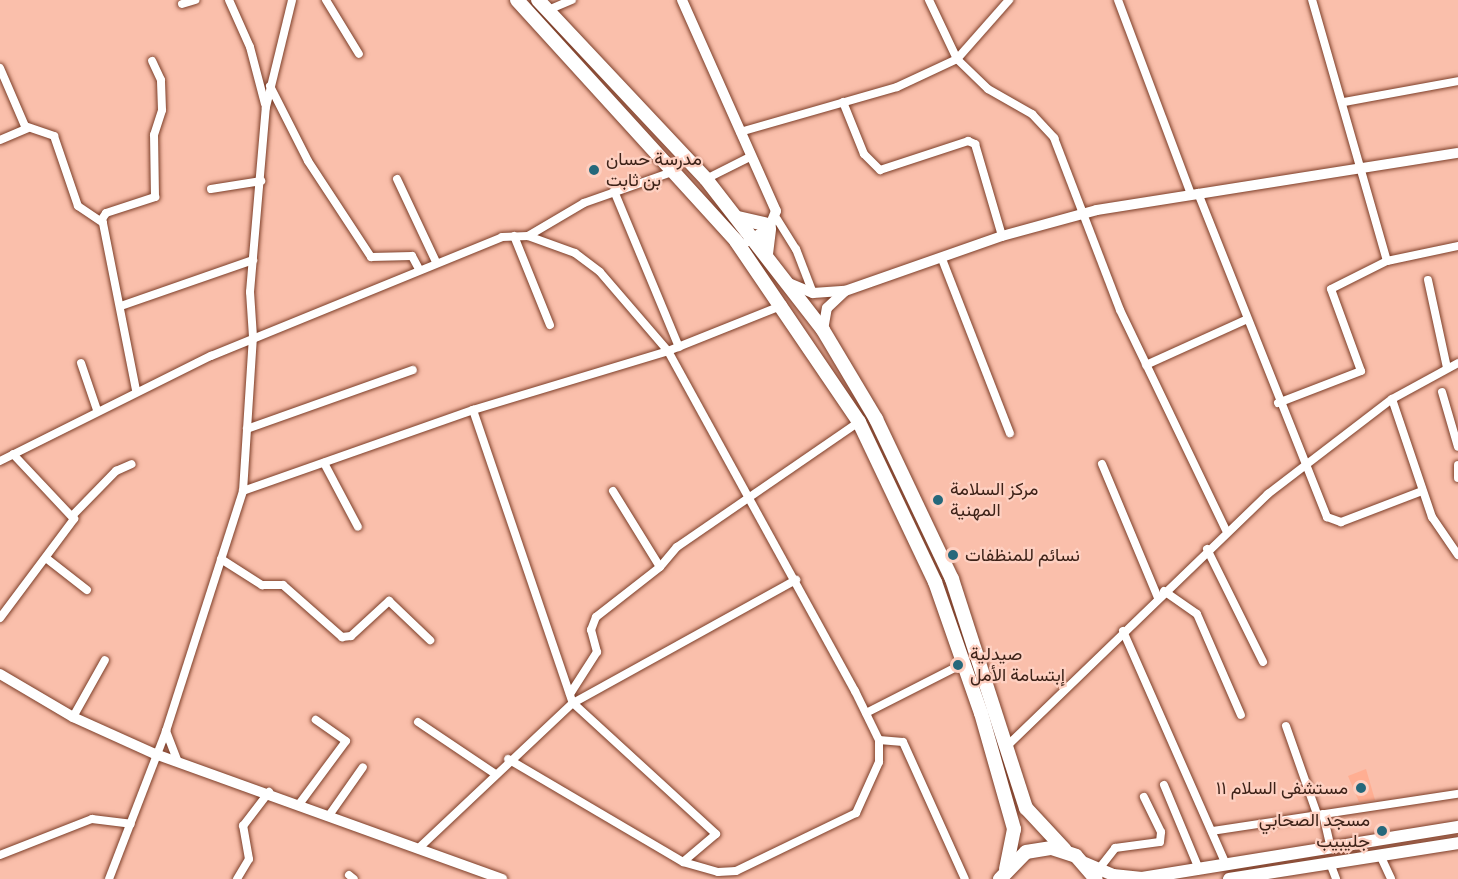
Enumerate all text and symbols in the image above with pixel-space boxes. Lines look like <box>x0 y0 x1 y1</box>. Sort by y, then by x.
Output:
place label: مدرسة حسان بن ثابت <box>606 149 702 192</box>
marker: مدرسة حسان بن ثابت <box>587 163 601 177</box>
place label: مركز السلامة المهنية <box>950 479 1038 522</box>
marker: مركز السلامة المهنية <box>931 493 945 507</box>
place label: نسائم للمنظفات <box>965 544 1080 566</box>
marker: نسائم للمنظفات <box>946 548 960 562</box>
place label: صيدلية إبتسامة الأمل <box>970 644 1065 686</box>
marker: صيدلية إبتسامة الأمل <box>951 658 965 672</box>
place label: مستشفى السلام ١١ <box>1216 777 1348 799</box>
marker: مستشفى السلام ١١ <box>1352 779 1370 797</box>
place label: مسجد الصحابي جليبيب <box>1259 810 1370 852</box>
marker: مسجد الصحابي جليبيب <box>1375 824 1389 838</box>

